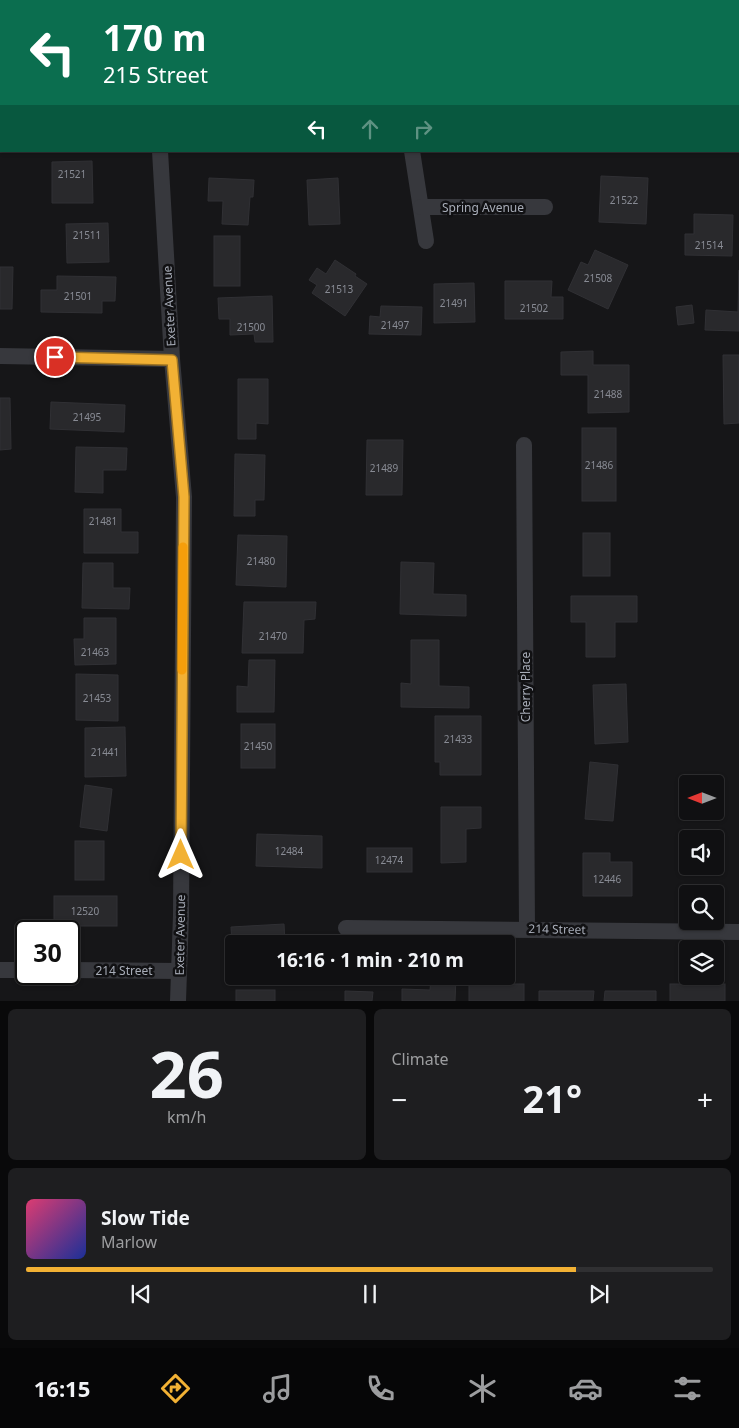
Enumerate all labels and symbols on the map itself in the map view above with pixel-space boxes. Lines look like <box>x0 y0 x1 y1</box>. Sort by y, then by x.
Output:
house number: 21521 <box>58 167 86 181</box>
house number: 21522 <box>610 193 639 207</box>
street label: Spring Avenue <box>442 199 524 216</box>
house number: 21511 <box>73 228 101 242</box>
house number: 21514 <box>695 238 724 252</box>
street label: Exeter Avenue <box>158 265 180 347</box>
house number: 21508 <box>584 271 613 285</box>
house number: 21513 <box>325 282 354 296</box>
house number: 21501 <box>64 289 92 303</box>
house number: 21491 <box>440 296 468 310</box>
house number: 21502 <box>520 301 549 315</box>
house number: 21497 <box>381 318 410 332</box>
house number: 21500 <box>237 320 266 334</box>
pin <box>34 336 76 378</box>
house number: 21488 <box>594 387 623 401</box>
house number: 21495 <box>73 410 102 424</box>
house number: 21486 <box>585 458 614 472</box>
house number: 21489 <box>370 461 399 475</box>
house number: 21481 <box>89 514 117 528</box>
house number: 21480 <box>247 554 276 568</box>
house number: 21470 <box>259 629 288 643</box>
house number: 21463 <box>81 645 110 659</box>
street label: Cherry Place <box>517 652 534 722</box>
house number: 21453 <box>83 691 112 705</box>
house number: 21433 <box>444 732 473 746</box>
house number: 21450 <box>244 739 273 753</box>
house number: 21441 <box>91 745 119 759</box>
north arrow <box>679 775 724 820</box>
position arrow <box>154 828 206 880</box>
house number: 12484 <box>275 844 304 858</box>
house number: 12474 <box>375 853 404 867</box>
house number: 12446 <box>593 872 622 886</box>
street label: Exeter Avenue <box>171 894 189 976</box>
house number: 12520 <box>71 904 100 918</box>
speed limit sign: 30 <box>15 920 80 985</box>
street label: 214 Street <box>528 920 586 938</box>
street label: 214 Street <box>95 962 153 979</box>

